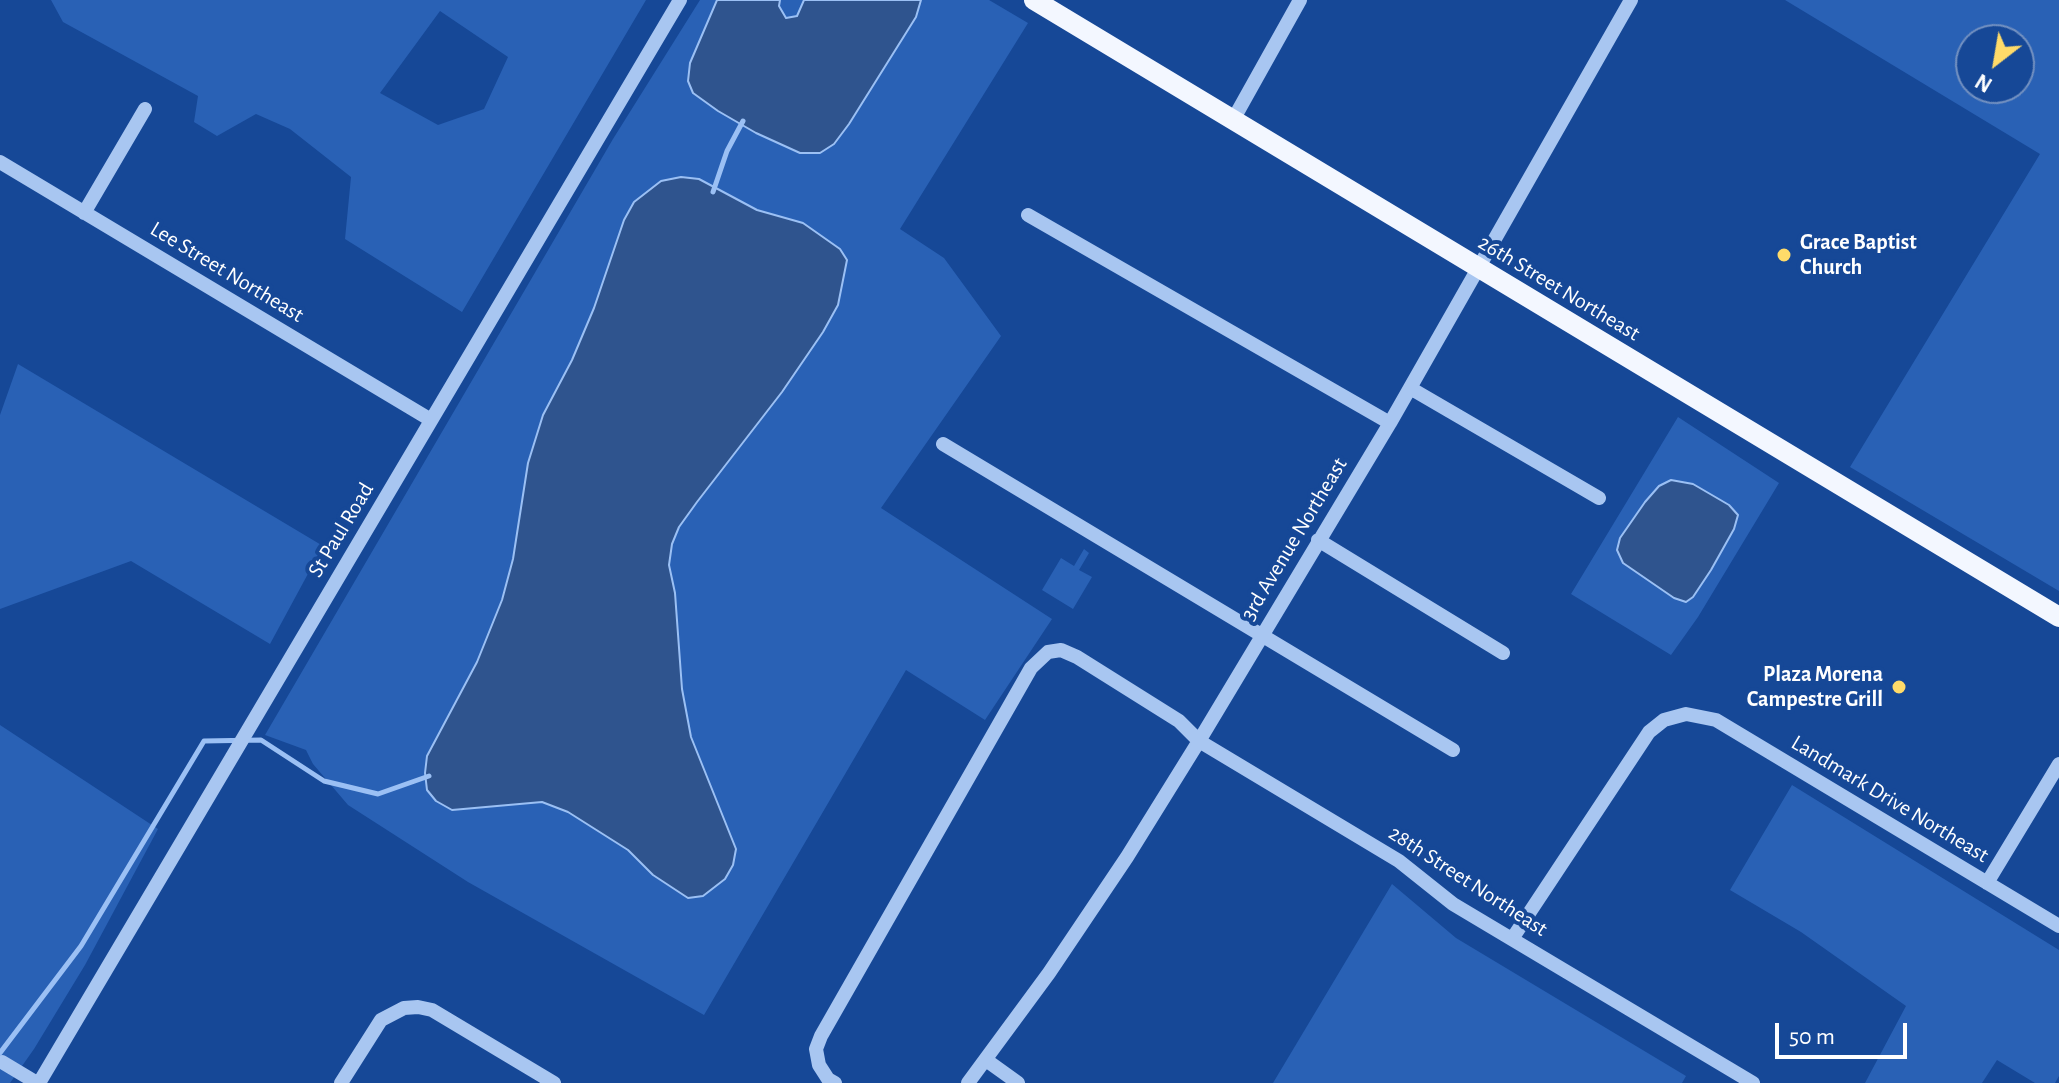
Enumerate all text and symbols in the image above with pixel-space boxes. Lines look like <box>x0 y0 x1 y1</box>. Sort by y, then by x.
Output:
north arrow <box>1955 24 2035 104</box>
text: N <box>1971 69 1996 96</box>
street label: Lee Street Northeast <box>145 216 309 328</box>
street label: 26th Street Northeast <box>1473 229 1645 347</box>
place label: Grace Baptist Church <box>1800 229 1917 280</box>
marker: Grace Baptist Church <box>1775 246 1793 264</box>
street label: 3rd Avenue Northeast <box>1235 453 1353 625</box>
street label: St Paul Road <box>302 478 380 582</box>
place label: Plaza Morena Campestre Grill <box>1747 661 1883 712</box>
marker: Plaza Morena Campestre Grill <box>1890 678 1908 696</box>
street label: Landmark Drive Northeast <box>1786 730 1994 868</box>
street label: 28th Street Northeast <box>1384 820 1552 942</box>
scale bar <box>1779 1007 1911 1057</box>
text: 50 m <box>1789 1025 1835 1049</box>

